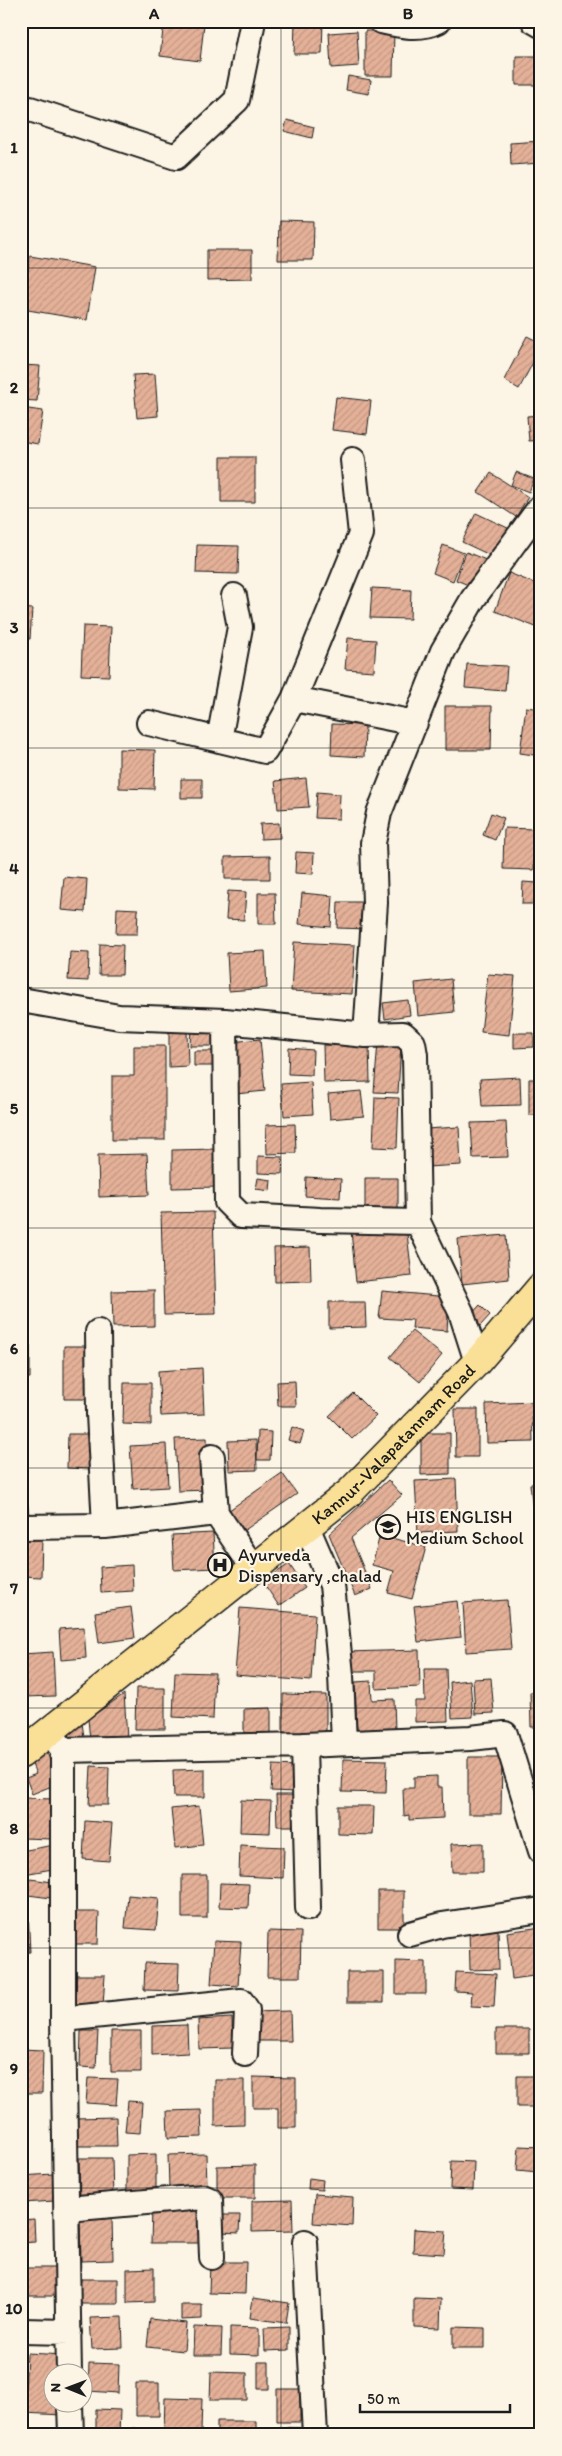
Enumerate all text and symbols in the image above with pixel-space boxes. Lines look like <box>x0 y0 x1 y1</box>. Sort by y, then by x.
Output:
text: A <box>148 4 160 23</box>
text: B <box>403 4 414 23</box>
text: 1 <box>10 138 18 157</box>
text: 2 <box>10 378 19 397</box>
text: 3 <box>10 618 19 637</box>
text: 4 <box>9 859 19 878</box>
text: 5 <box>10 1099 19 1118</box>
text: 6 <box>10 1339 19 1358</box>
street label: Kannur-Valapatannam Road <box>307 1359 480 1529</box>
place label: HIS ENGLISH Medium School <box>406 1506 524 1549</box>
school or university icon: HIS ENGLISH Medium School <box>375 1514 401 1540</box>
place label: Ayurveda Dispensary ,chalad <box>238 1544 382 1587</box>
hospital icon: Ayurveda Dispensary ,chalad <box>207 1552 233 1578</box>
text: 7 <box>9 1579 18 1598</box>
text: 8 <box>10 1819 19 1838</box>
text: 9 <box>10 2059 18 2078</box>
text: 10 <box>5 2299 23 2318</box>
north arrow <box>42 2364 92 2414</box>
scale bar <box>360 2381 510 2413</box>
text: N <box>47 2383 64 2393</box>
text: 50 m <box>367 2390 400 2408</box>

